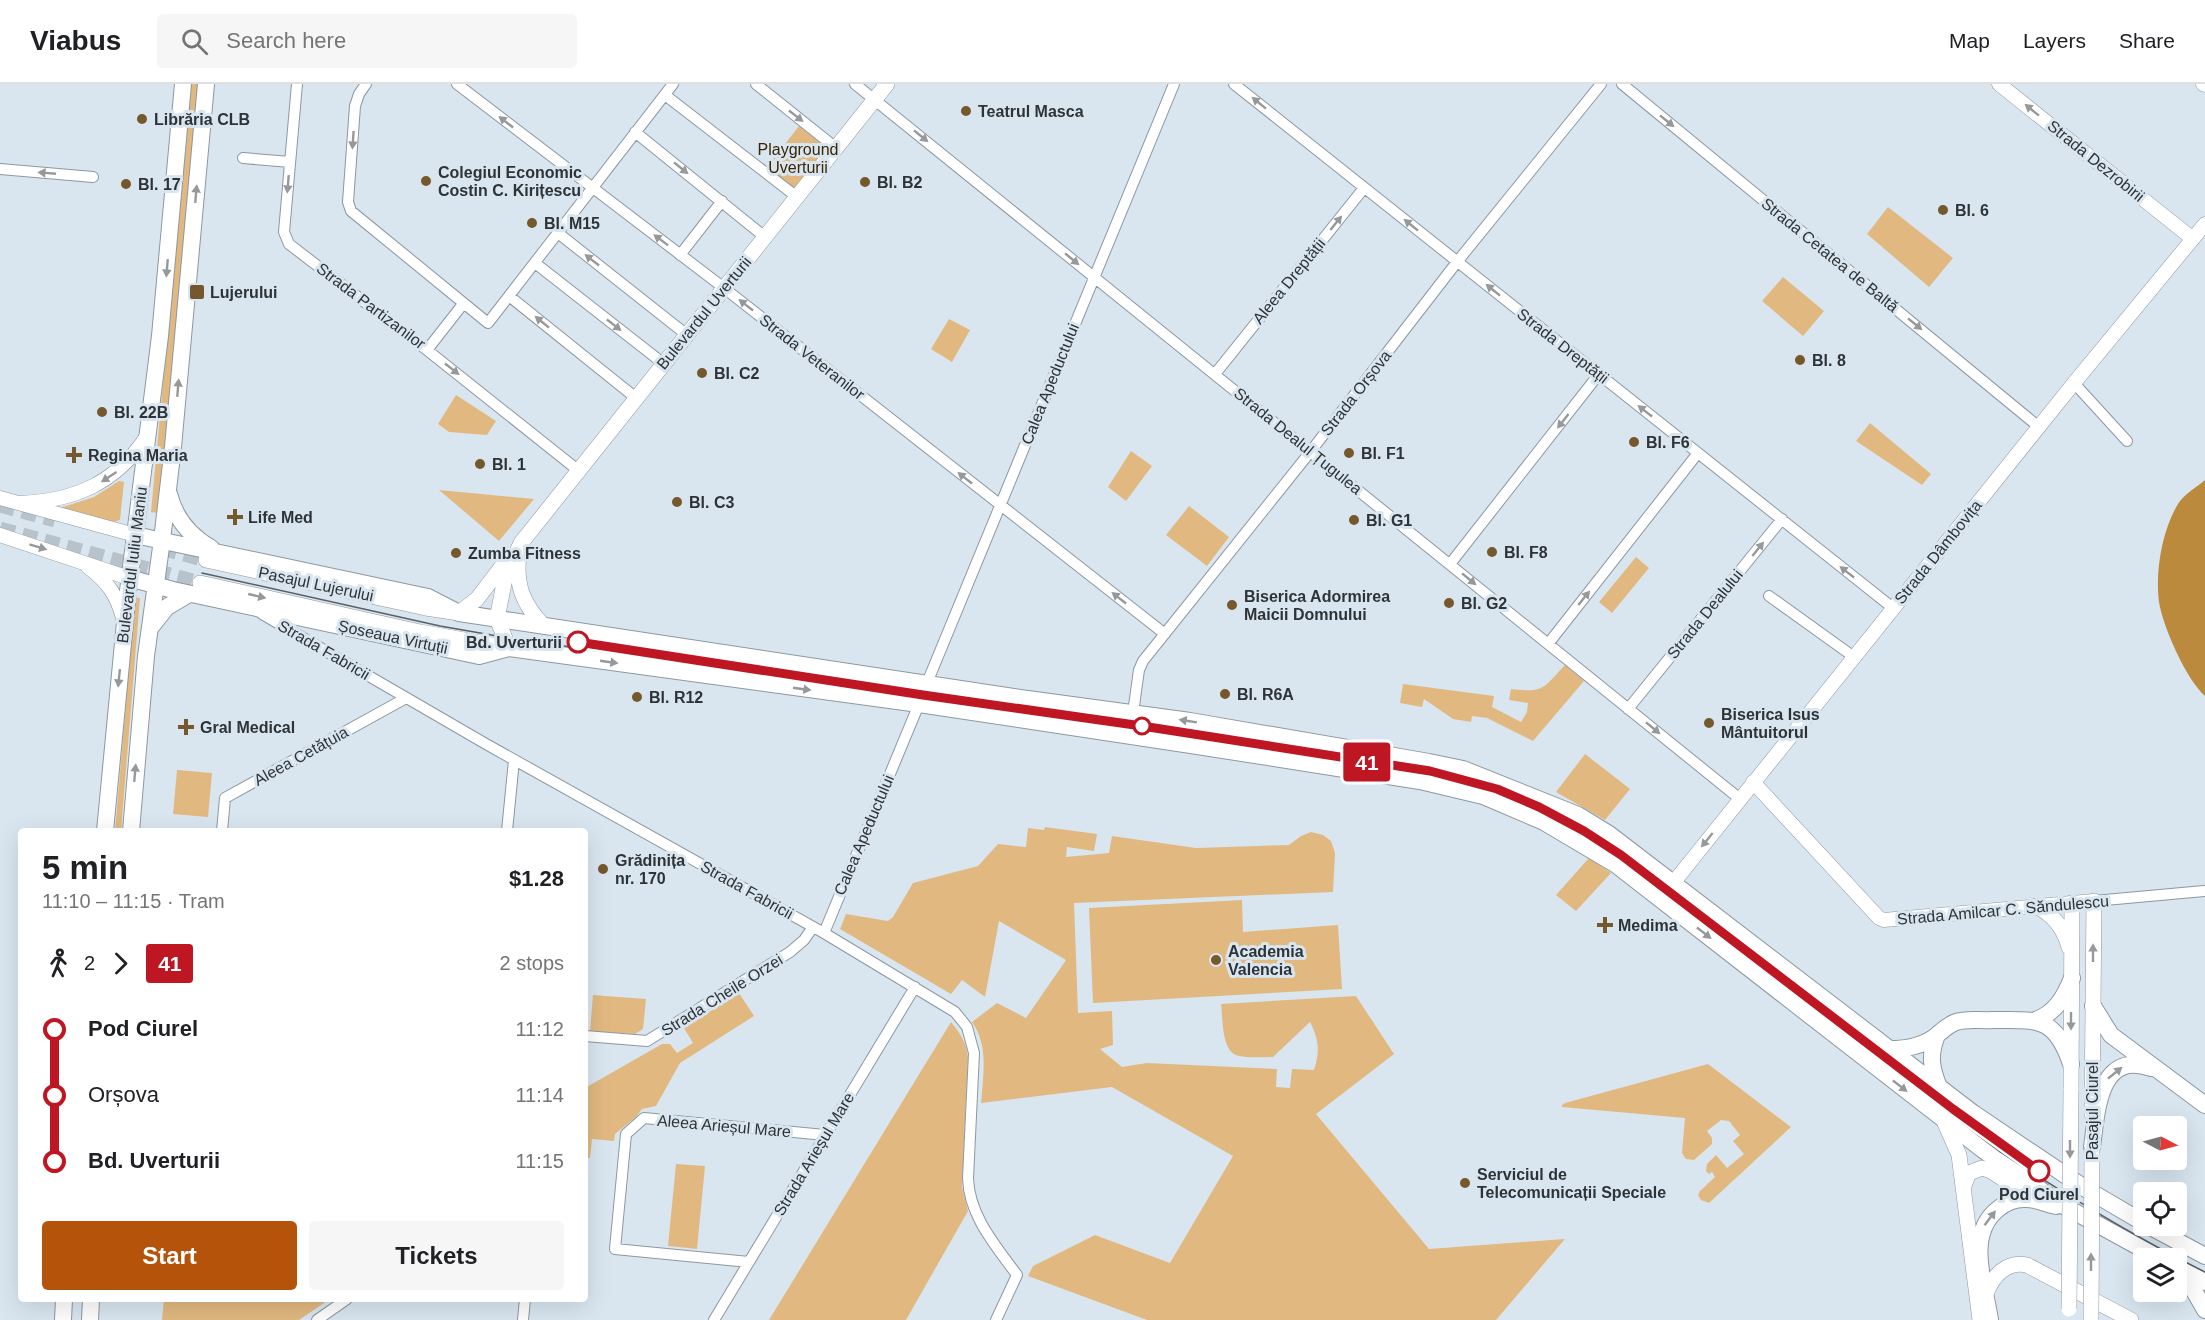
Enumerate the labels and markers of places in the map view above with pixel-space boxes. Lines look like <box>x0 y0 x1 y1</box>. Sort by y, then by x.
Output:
place label: Teatrul Masca <box>978 103 1084 120</box>
marker: Teatrul Masca <box>959 104 973 118</box>
place label: Librăria CLB <box>154 111 250 128</box>
marker: Librăria CLB <box>135 112 149 126</box>
place label: Colegiul Economic Costin C. Kirițescu <box>438 164 582 199</box>
marker: Colegiul Economic Costin C. Kirițescu <box>419 174 433 188</box>
place label: Bl. B2 <box>877 174 922 191</box>
marker: Bl. B2 <box>858 175 872 189</box>
place label: Bl. 17 <box>138 176 181 193</box>
marker: Bl. 17 <box>119 177 133 191</box>
place label: Bl. 6 <box>1955 202 1989 219</box>
marker: Bl. 6 <box>1936 203 1950 217</box>
place label: Bl. M15 <box>544 215 600 232</box>
marker: Bl. M15 <box>525 216 539 230</box>
marker: Lujerului <box>188 283 206 301</box>
place label: Lujerului <box>210 284 278 301</box>
place label: Bl. 8 <box>1812 352 1846 369</box>
marker: Bl. 8 <box>1793 353 1807 367</box>
place label: Bl. C2 <box>714 365 759 382</box>
marker: Bl. C2 <box>695 366 709 380</box>
place label: Bl. 22B <box>114 404 168 421</box>
marker: Bl. 22B <box>95 405 109 419</box>
place label: Bl. F6 <box>1646 434 1690 451</box>
marker: Bl. F6 <box>1627 435 1641 449</box>
place label: Bl. F1 <box>1361 445 1405 462</box>
marker: Regina Maria <box>65 446 83 464</box>
marker: Bl. F1 <box>1342 446 1356 460</box>
place label: Regina Maria <box>88 447 188 464</box>
place label: Bl. 1 <box>492 456 526 473</box>
marker: Bl. 1 <box>473 457 487 471</box>
place label: Bl. C3 <box>689 494 734 511</box>
marker: Bl. C3 <box>670 495 684 509</box>
marker: Life Med <box>226 508 244 526</box>
place label: Life Med <box>248 509 313 526</box>
place label: Bl. G1 <box>1366 512 1412 529</box>
marker: Bl. G1 <box>1347 513 1361 527</box>
place label: Bl. F8 <box>1504 544 1548 561</box>
place label: Zumba Fitness <box>468 545 581 562</box>
marker: Bl. F8 <box>1485 545 1499 559</box>
marker: Zumba Fitness <box>449 546 463 560</box>
place label: Biserica Adormirea Maicii Domnului <box>1244 588 1390 623</box>
place label: Bl. G2 <box>1461 595 1507 612</box>
marker: Bl. G2 <box>1442 596 1456 610</box>
marker: Biserica Adormirea Maicii Domnului <box>1225 598 1239 612</box>
marker: Bd. Uverturii <box>567 631 589 653</box>
place label: Bd. Uverturii <box>466 634 562 651</box>
place label: Bl. R6A <box>1237 686 1294 703</box>
marker: Bl. R6A <box>1218 687 1232 701</box>
place label: Bl. R12 <box>649 689 703 706</box>
marker: Bl. R12 <box>630 690 644 704</box>
place label: Biserica Isus Mântuitorul <box>1721 706 1820 741</box>
marker: Biserica Isus Mântuitorul <box>1702 716 1716 730</box>
unlabelled marker <box>1133 717 1151 735</box>
marker: Gral Medical <box>177 718 195 736</box>
place label: Gral Medical <box>200 719 295 736</box>
place label: Grădinița nr. 170 <box>615 852 685 887</box>
marker: Grădinița nr. 170 <box>596 862 610 876</box>
marker: Medima <box>1596 916 1614 934</box>
place label: Medima <box>1618 917 1678 934</box>
place label: Academia Valencia <box>1228 943 1304 978</box>
marker: Academia Valencia <box>1209 953 1223 967</box>
marker: Pod Ciurel <box>2028 1160 2050 1182</box>
place label: Serviciul de Telecomunicații Speciale <box>1477 1166 1666 1201</box>
marker: Serviciul de Telecomunicații Speciale <box>1458 1176 1472 1190</box>
place label: Pod Ciurel <box>1999 1186 2079 1203</box>

